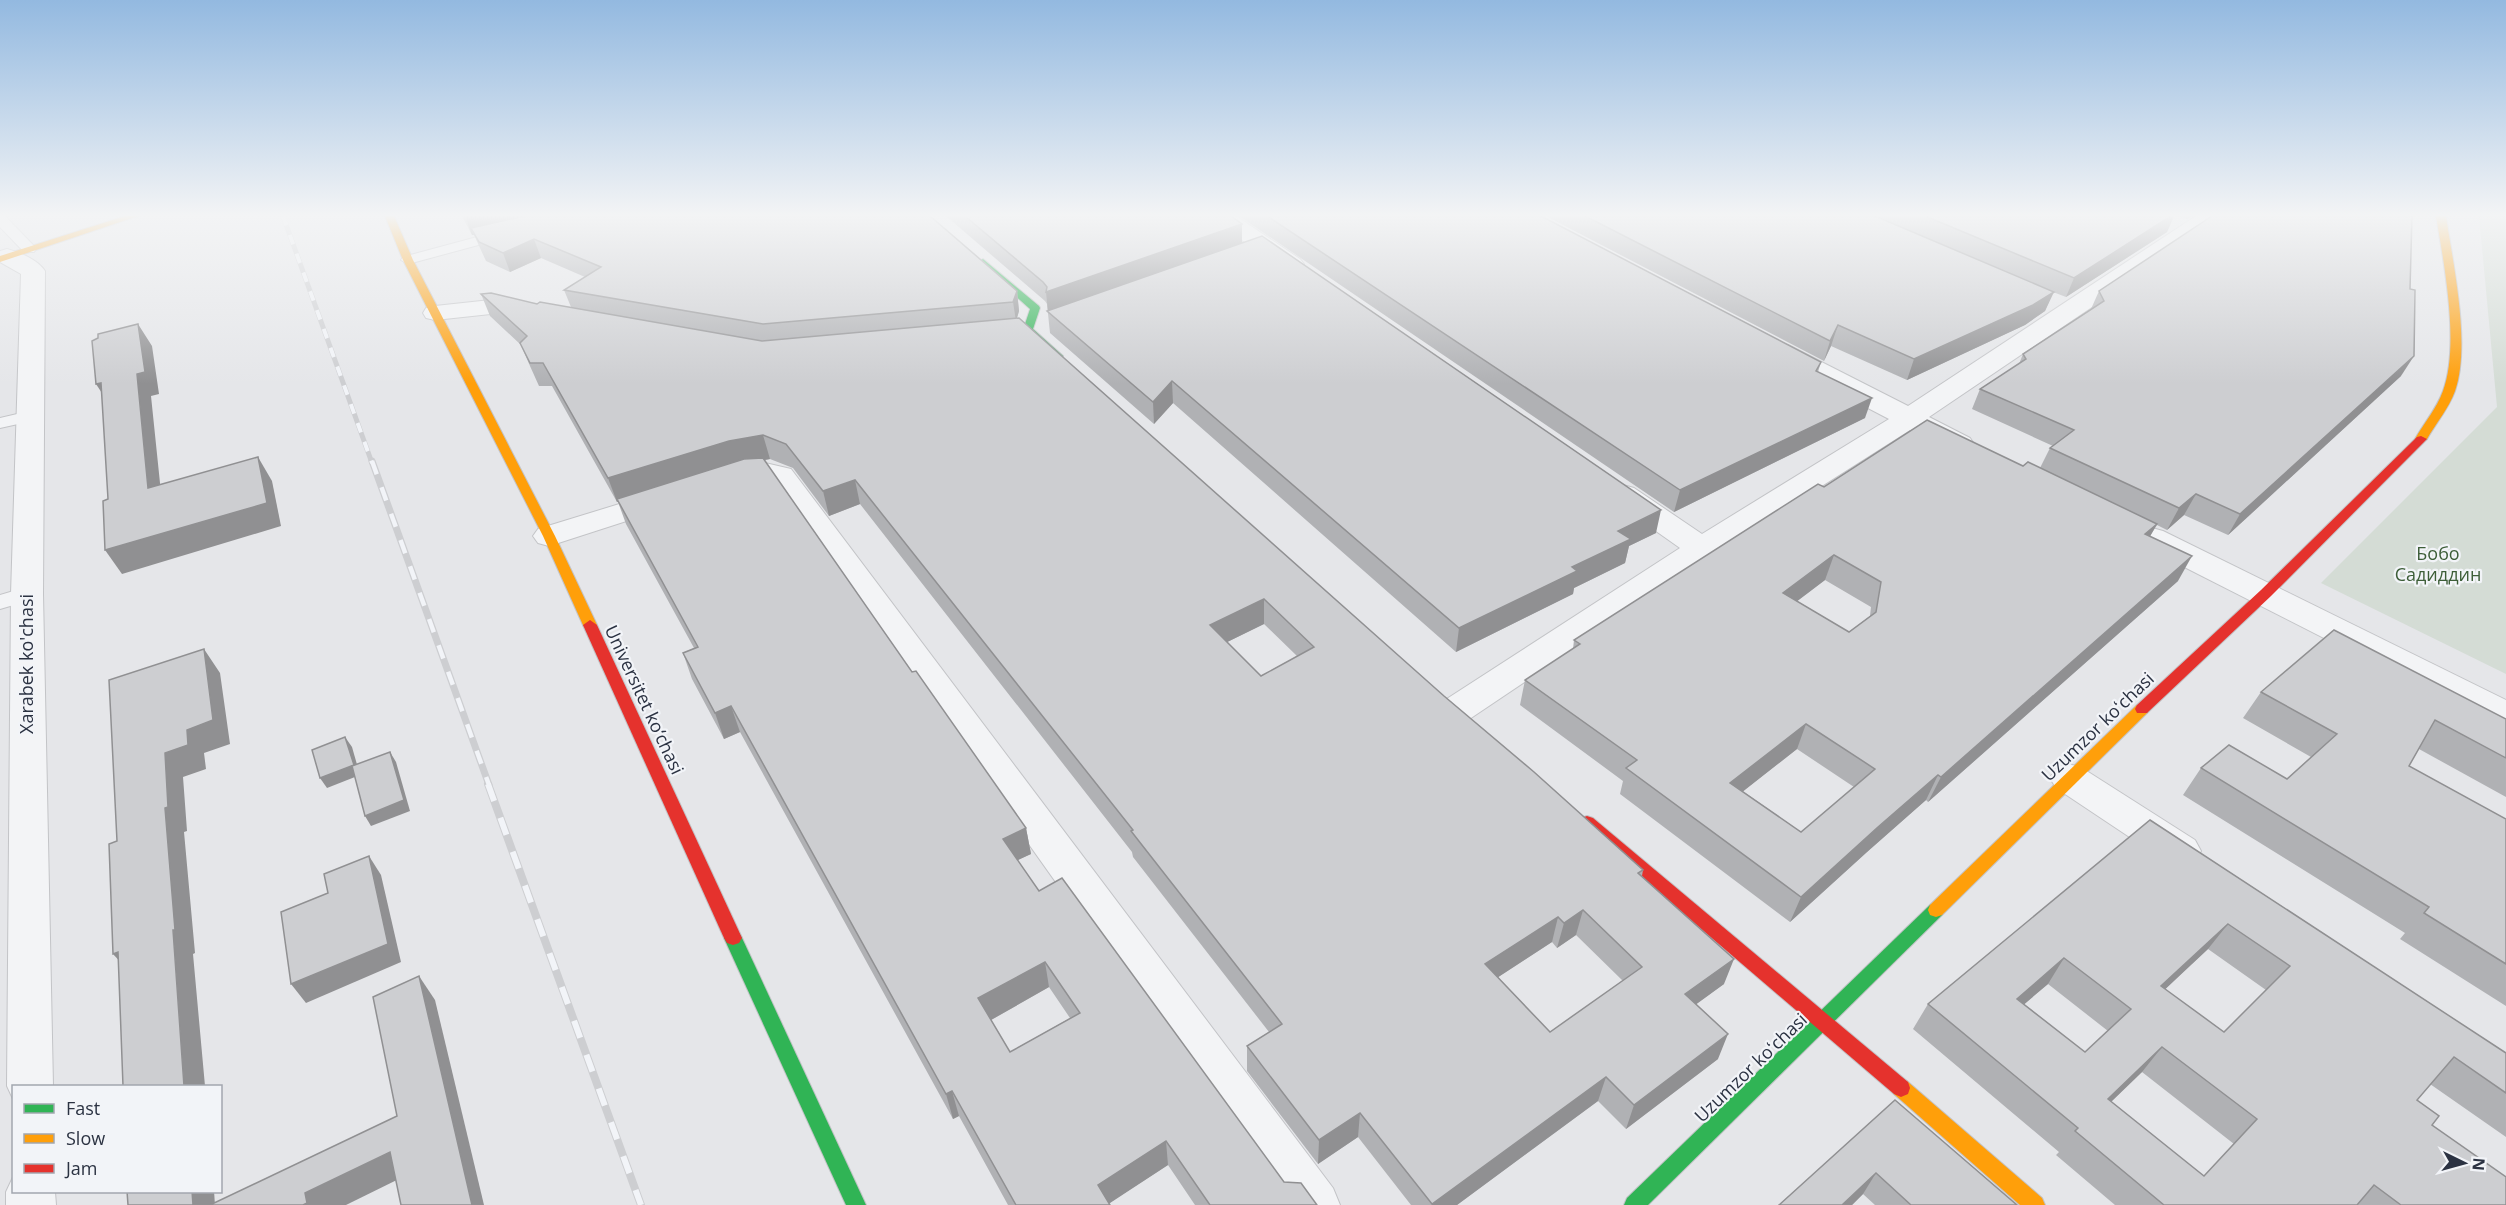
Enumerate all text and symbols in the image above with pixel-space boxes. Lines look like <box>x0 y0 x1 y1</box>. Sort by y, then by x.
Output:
park label: Бобо Садиддин <box>2395 541 2481 586</box>
street label: Xarabek ko'chasi <box>14 594 38 734</box>
street label: Universitet kо‘chasi <box>600 621 690 778</box>
street label: Uzumzor koʻchasi <box>2036 666 2159 786</box>
street label: Uzumzor koʻchasi <box>1689 1007 1812 1127</box>
legend <box>12 1085 222 1193</box>
text: Fast <box>66 1096 100 1120</box>
text: Slow <box>66 1126 105 1150</box>
north arrow <box>2434 1133 2494 1193</box>
text: Jam <box>64 1156 98 1180</box>
text: N <box>2467 1157 2490 1172</box>

